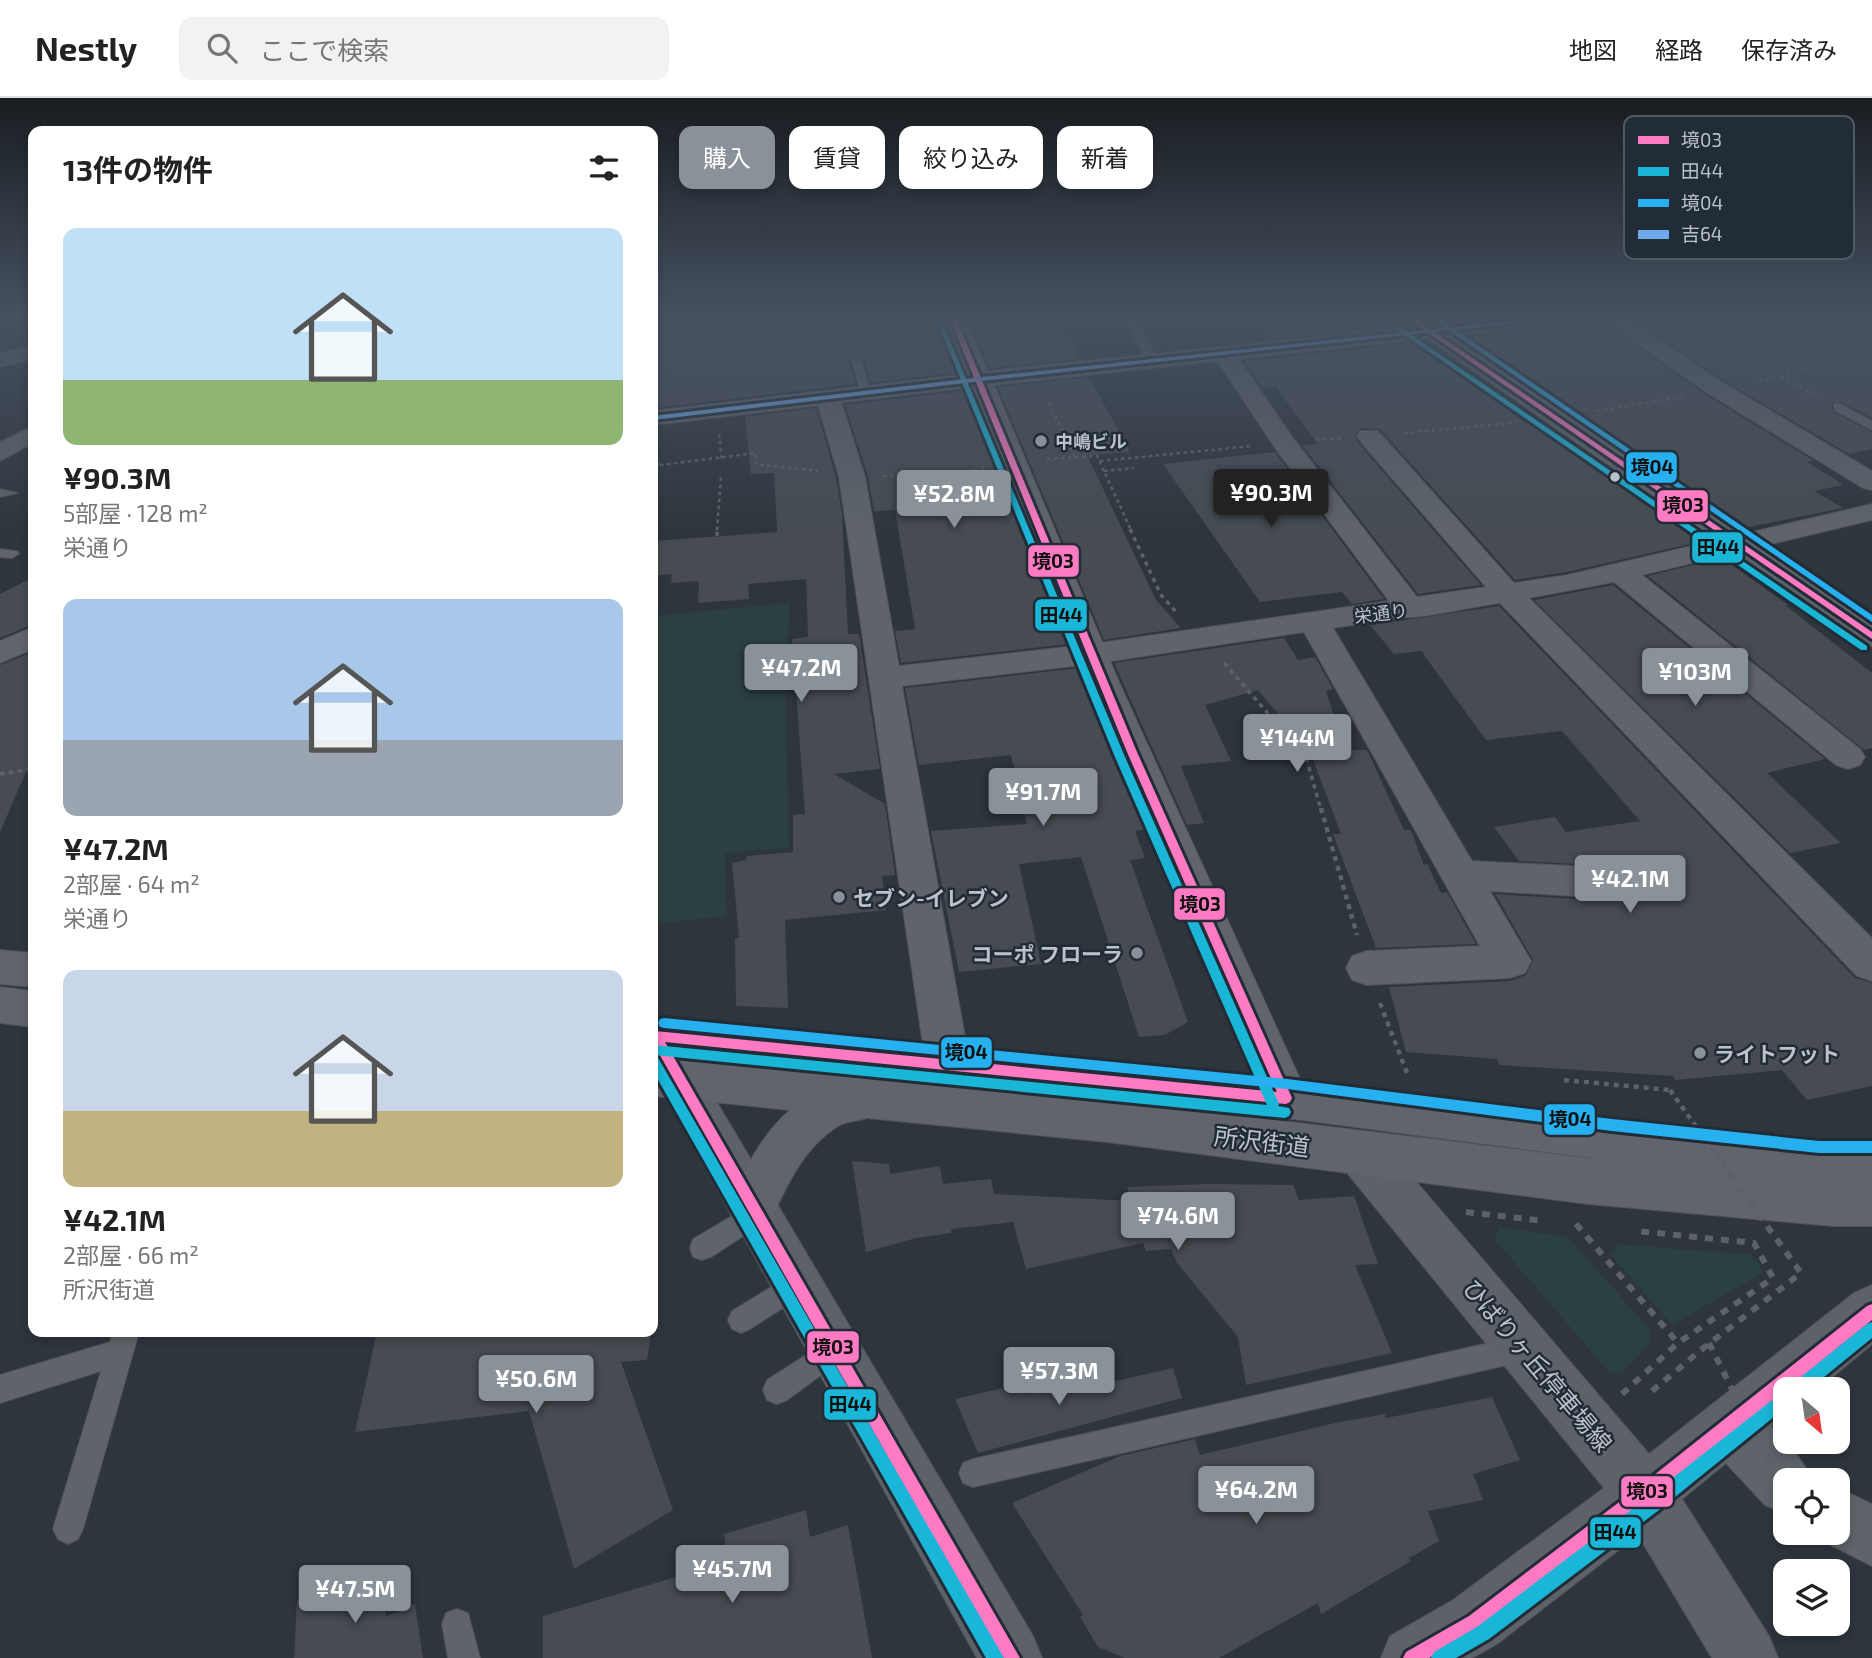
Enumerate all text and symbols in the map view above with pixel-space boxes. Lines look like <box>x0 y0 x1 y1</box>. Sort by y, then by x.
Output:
search box <box>179 17 669 80</box>
text: Nestly <box>35 28 137 68</box>
icon: search <box>203 29 241 67</box>
text: ここで検索 <box>259 34 389 65</box>
text: 地図 <box>1569 35 1617 64</box>
text: 経路 <box>1655 35 1703 64</box>
text: 保存済み <box>1741 35 1837 64</box>
legend <box>1624 116 1854 259</box>
chip: 購入 <box>679 126 775 189</box>
chip: 賃貸 <box>789 126 885 189</box>
chip: 絞り込み <box>899 126 1043 189</box>
chip: 新着 <box>1057 126 1153 189</box>
text: 境03 <box>1681 128 1722 151</box>
icon: filters <box>585 149 623 187</box>
text: 13件の物件 <box>63 151 213 187</box>
text: 田44 <box>1681 159 1723 182</box>
text: 境04 <box>1681 191 1723 214</box>
text: 吉64 <box>1681 222 1723 245</box>
icon: home <box>280 274 406 400</box>
place label: 中嶋ビル <box>1055 430 1127 452</box>
marker: 中嶋ビル <box>1033 433 1049 449</box>
line badge: 境04 <box>1625 451 1678 484</box>
text: 境04 <box>1630 455 1674 478</box>
text: ¥90.3M <box>63 459 171 495</box>
pin: ¥52.8M <box>897 470 1011 530</box>
pin: ¥90.3M <box>1214 470 1328 529</box>
unlabelled marker <box>1608 470 1622 484</box>
text: ¥90.3M <box>1229 478 1313 506</box>
text: ¥52.8M <box>913 479 995 507</box>
line badge: 境03 <box>1656 489 1709 523</box>
text: 境03 <box>1662 493 1704 516</box>
text: 5部屋 · 128 m² <box>63 499 208 527</box>
line badge: 田44 <box>1691 531 1744 564</box>
text: 栄通り <box>63 533 132 561</box>
text: 田44 <box>1696 535 1740 558</box>
line badge: 境03 <box>1027 544 1080 578</box>
text: 境03 <box>1032 549 1074 572</box>
line badge: 田44 <box>1034 598 1088 632</box>
street label: 栄通り <box>1353 599 1409 627</box>
text: 田44 <box>1039 603 1083 626</box>
pin: ¥47.2M <box>744 644 858 704</box>
icon: home <box>280 645 406 771</box>
pin: ¥103M <box>1646 648 1744 708</box>
text: ¥47.2M <box>760 653 842 681</box>
text: ¥103M <box>1658 657 1732 685</box>
pin: ¥144M <box>1248 714 1346 774</box>
text: ¥144M <box>1259 723 1335 751</box>
pin: ¥91.7M <box>986 768 1100 828</box>
text: ¥91.7M <box>1005 777 1081 805</box>
text: ¥47.2M <box>63 830 169 866</box>
pin: ¥42.1M <box>1573 856 1687 915</box>
text: ¥42.1M <box>1591 864 1669 892</box>
text: 2部屋 · 64 m² <box>63 870 200 898</box>
place label: セブン-イレブン <box>853 885 1009 910</box>
line badge: 境03 <box>1173 887 1226 921</box>
marker: セブン-イレブン <box>831 889 847 905</box>
text: 境03 <box>1179 892 1221 915</box>
text: 栄通り <box>63 904 132 932</box>
place label: コーポ フローラ <box>971 941 1123 966</box>
marker: コーポ フローラ <box>1129 945 1145 961</box>
icon: home <box>280 1016 406 1142</box>
line badge: 境04 <box>940 1036 993 1069</box>
text: 境04 <box>944 1040 988 1063</box>
place label: ライトフット <box>1714 1041 1840 1066</box>
marker: ライトフット <box>1692 1045 1708 1061</box>
line badge: 境04 <box>1543 1103 1596 1136</box>
text: 境04 <box>1548 1107 1592 1130</box>
street label: 所沢街道 <box>1213 1121 1311 1161</box>
pin: ¥74.6M <box>1121 1192 1235 1252</box>
text: ¥42.1M <box>63 1201 166 1237</box>
text: ¥74.6M <box>1137 1201 1219 1229</box>
text: 2部屋 · 66 m² <box>63 1241 199 1269</box>
street label: ひばりヶ丘停車場線 <box>1457 1273 1619 1457</box>
text: 所沢街道 <box>63 1275 155 1303</box>
line badge: 境03 <box>806 1330 860 1364</box>
text: 境03 <box>812 1335 854 1358</box>
pin: ¥57.3M <box>1002 1348 1116 1407</box>
pin: ¥50.6M <box>479 1356 593 1415</box>
text: ¥57.3M <box>1020 1356 1098 1384</box>
text: ¥50.6M <box>495 1364 577 1392</box>
north arrow <box>1773 1377 1850 1454</box>
map controls <box>1773 1377 1850 1636</box>
line badge: 田44 <box>823 1388 877 1421</box>
text: 田44 <box>828 1392 872 1415</box>
pin: ¥64.2M <box>1199 1466 1313 1526</box>
button: locate <box>1773 1468 1850 1545</box>
text: ¥64.2M <box>1214 1475 1298 1503</box>
line badge: 境03 <box>1620 1475 1674 1508</box>
text: 境03 <box>1626 1479 1668 1502</box>
line badge: 田44 <box>1589 1516 1642 1549</box>
text: 田44 <box>1593 1520 1637 1543</box>
pin: ¥45.7M <box>675 1546 789 1605</box>
text: ¥45.7M <box>692 1554 772 1582</box>
button: layers <box>1773 1559 1850 1636</box>
pin: ¥47.5M <box>298 1566 412 1625</box>
text: ¥47.5M <box>315 1574 395 1602</box>

